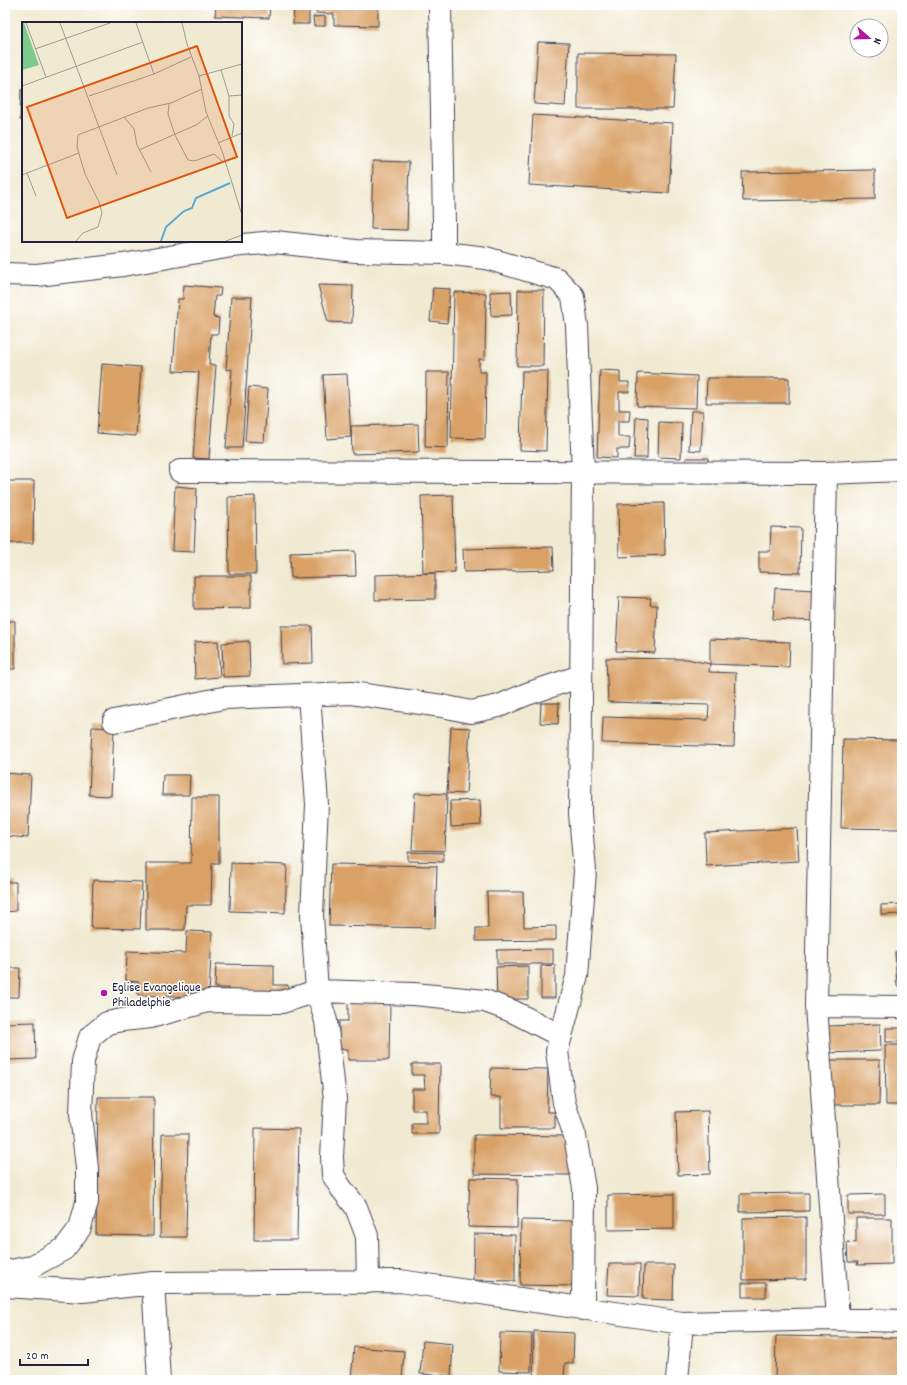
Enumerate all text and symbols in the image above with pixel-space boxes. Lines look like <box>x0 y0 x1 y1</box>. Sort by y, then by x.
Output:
north arrow <box>849 18 889 58</box>
inset map <box>22 22 242 242</box>
text: N <box>868 35 885 47</box>
place label: Eglise Evangelique Philadelphie <box>112 979 201 1013</box>
marker: Eglise Evangelique Philadelphie <box>99 988 109 998</box>
scale bar <box>20 1341 88 1367</box>
text: 20 m <box>26 1348 49 1365</box>

